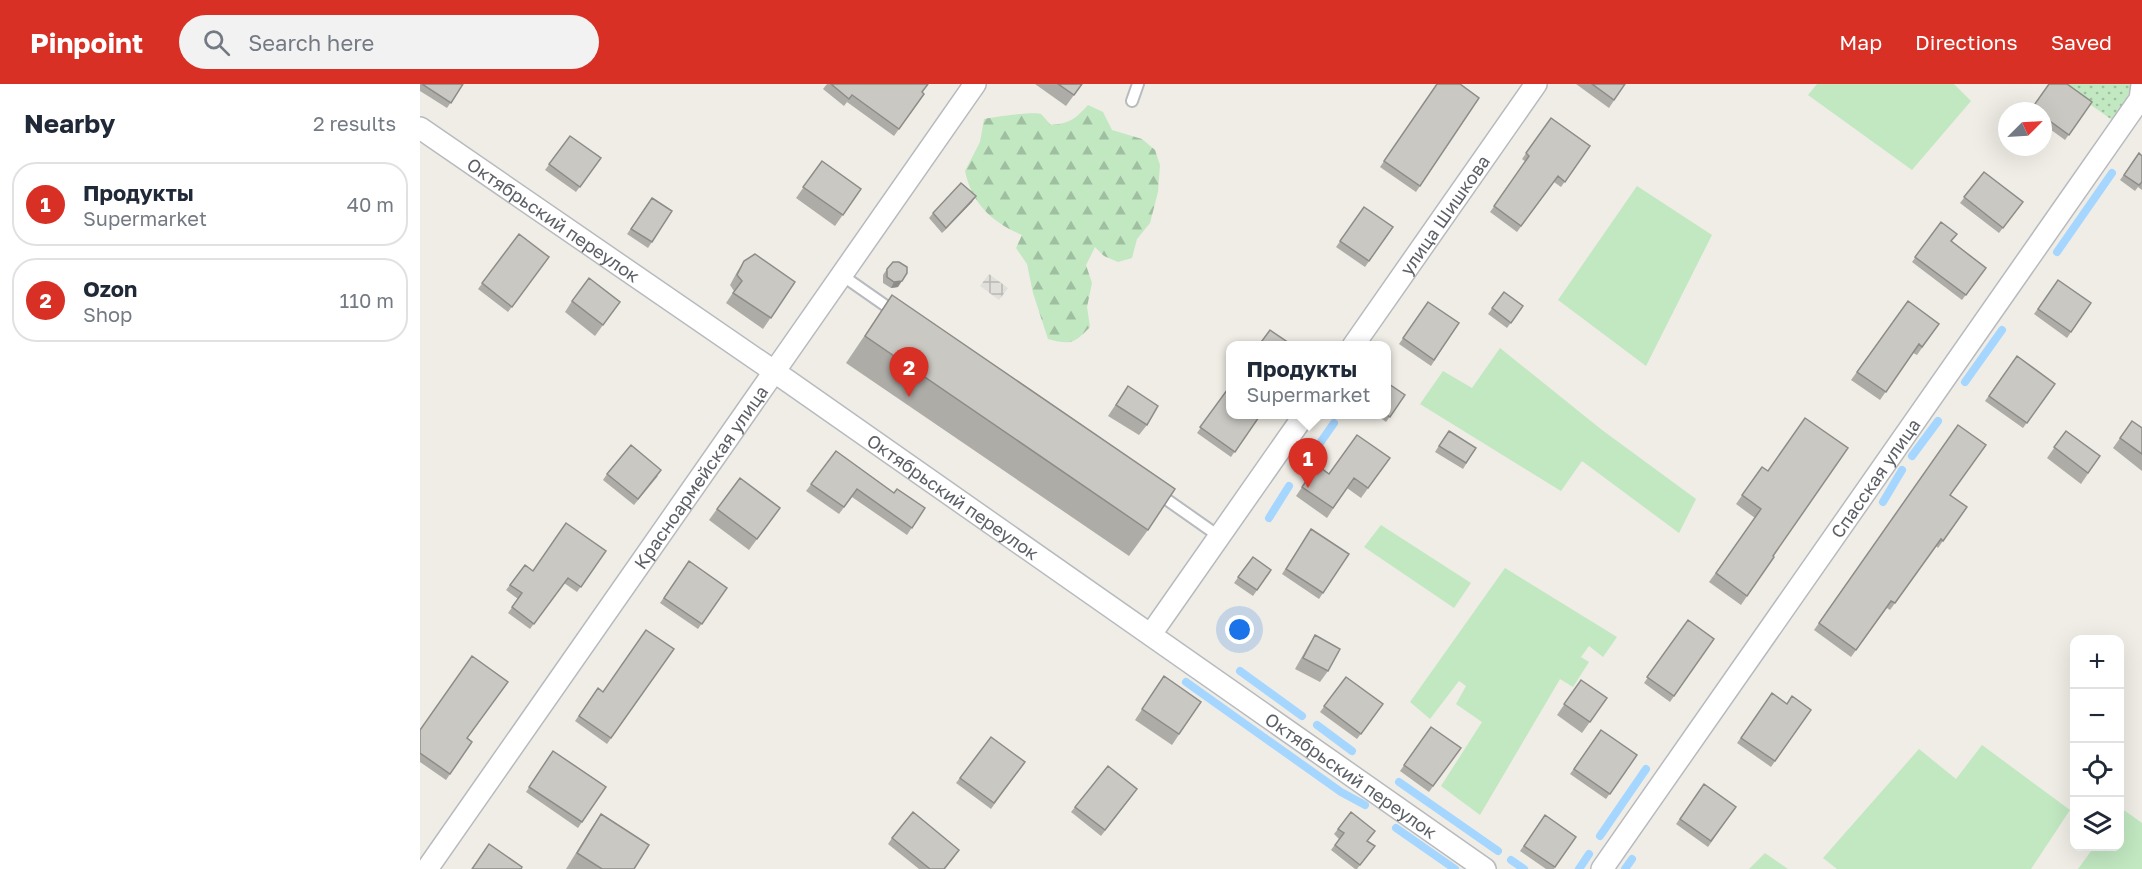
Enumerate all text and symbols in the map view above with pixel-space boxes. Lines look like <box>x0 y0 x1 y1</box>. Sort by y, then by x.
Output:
search box <box>179 15 599 69</box>
text: Pinpoint <box>30 26 143 59</box>
icon: search <box>200 26 233 59</box>
text: Search here <box>248 29 374 56</box>
text: Map <box>1839 29 1882 55</box>
text: Directions <box>1915 29 2018 55</box>
text: Saved <box>2051 29 2112 55</box>
north arrow <box>1998 102 2052 156</box>
text: Nearby <box>24 108 115 139</box>
text: 2 results <box>313 111 396 135</box>
street label: улица Шишкова <box>1395 151 1494 279</box>
street label: Октябрьский переулок <box>463 153 644 287</box>
text: Продукты <box>83 179 194 206</box>
text: 1 <box>40 192 51 216</box>
text: 40 m <box>347 192 394 216</box>
text: Supermarket <box>83 206 207 230</box>
text: Ozon <box>83 275 137 302</box>
text: 2 <box>39 288 52 312</box>
text: 110 m <box>340 288 394 312</box>
text: Shop <box>83 302 132 326</box>
popup <box>1226 341 1391 419</box>
pin: 2 <box>890 348 928 397</box>
text: Продукты <box>1247 355 1357 382</box>
street label: Красноармейская улица <box>629 381 772 573</box>
text: Supermarket <box>1247 382 1370 406</box>
street label: Спасская улица <box>1826 414 1925 542</box>
street label: Октябрьский переулок <box>863 429 1043 564</box>
pin: 1 <box>1288 438 1328 488</box>
your location <box>1225 615 1254 644</box>
map controls <box>2070 635 2124 851</box>
button: + <box>2070 635 2124 689</box>
button: − <box>2070 689 2124 743</box>
street label: Октябрьский переулок <box>1261 708 1441 843</box>
button: locate <box>2070 743 2124 797</box>
button: layers <box>2070 797 2124 851</box>

